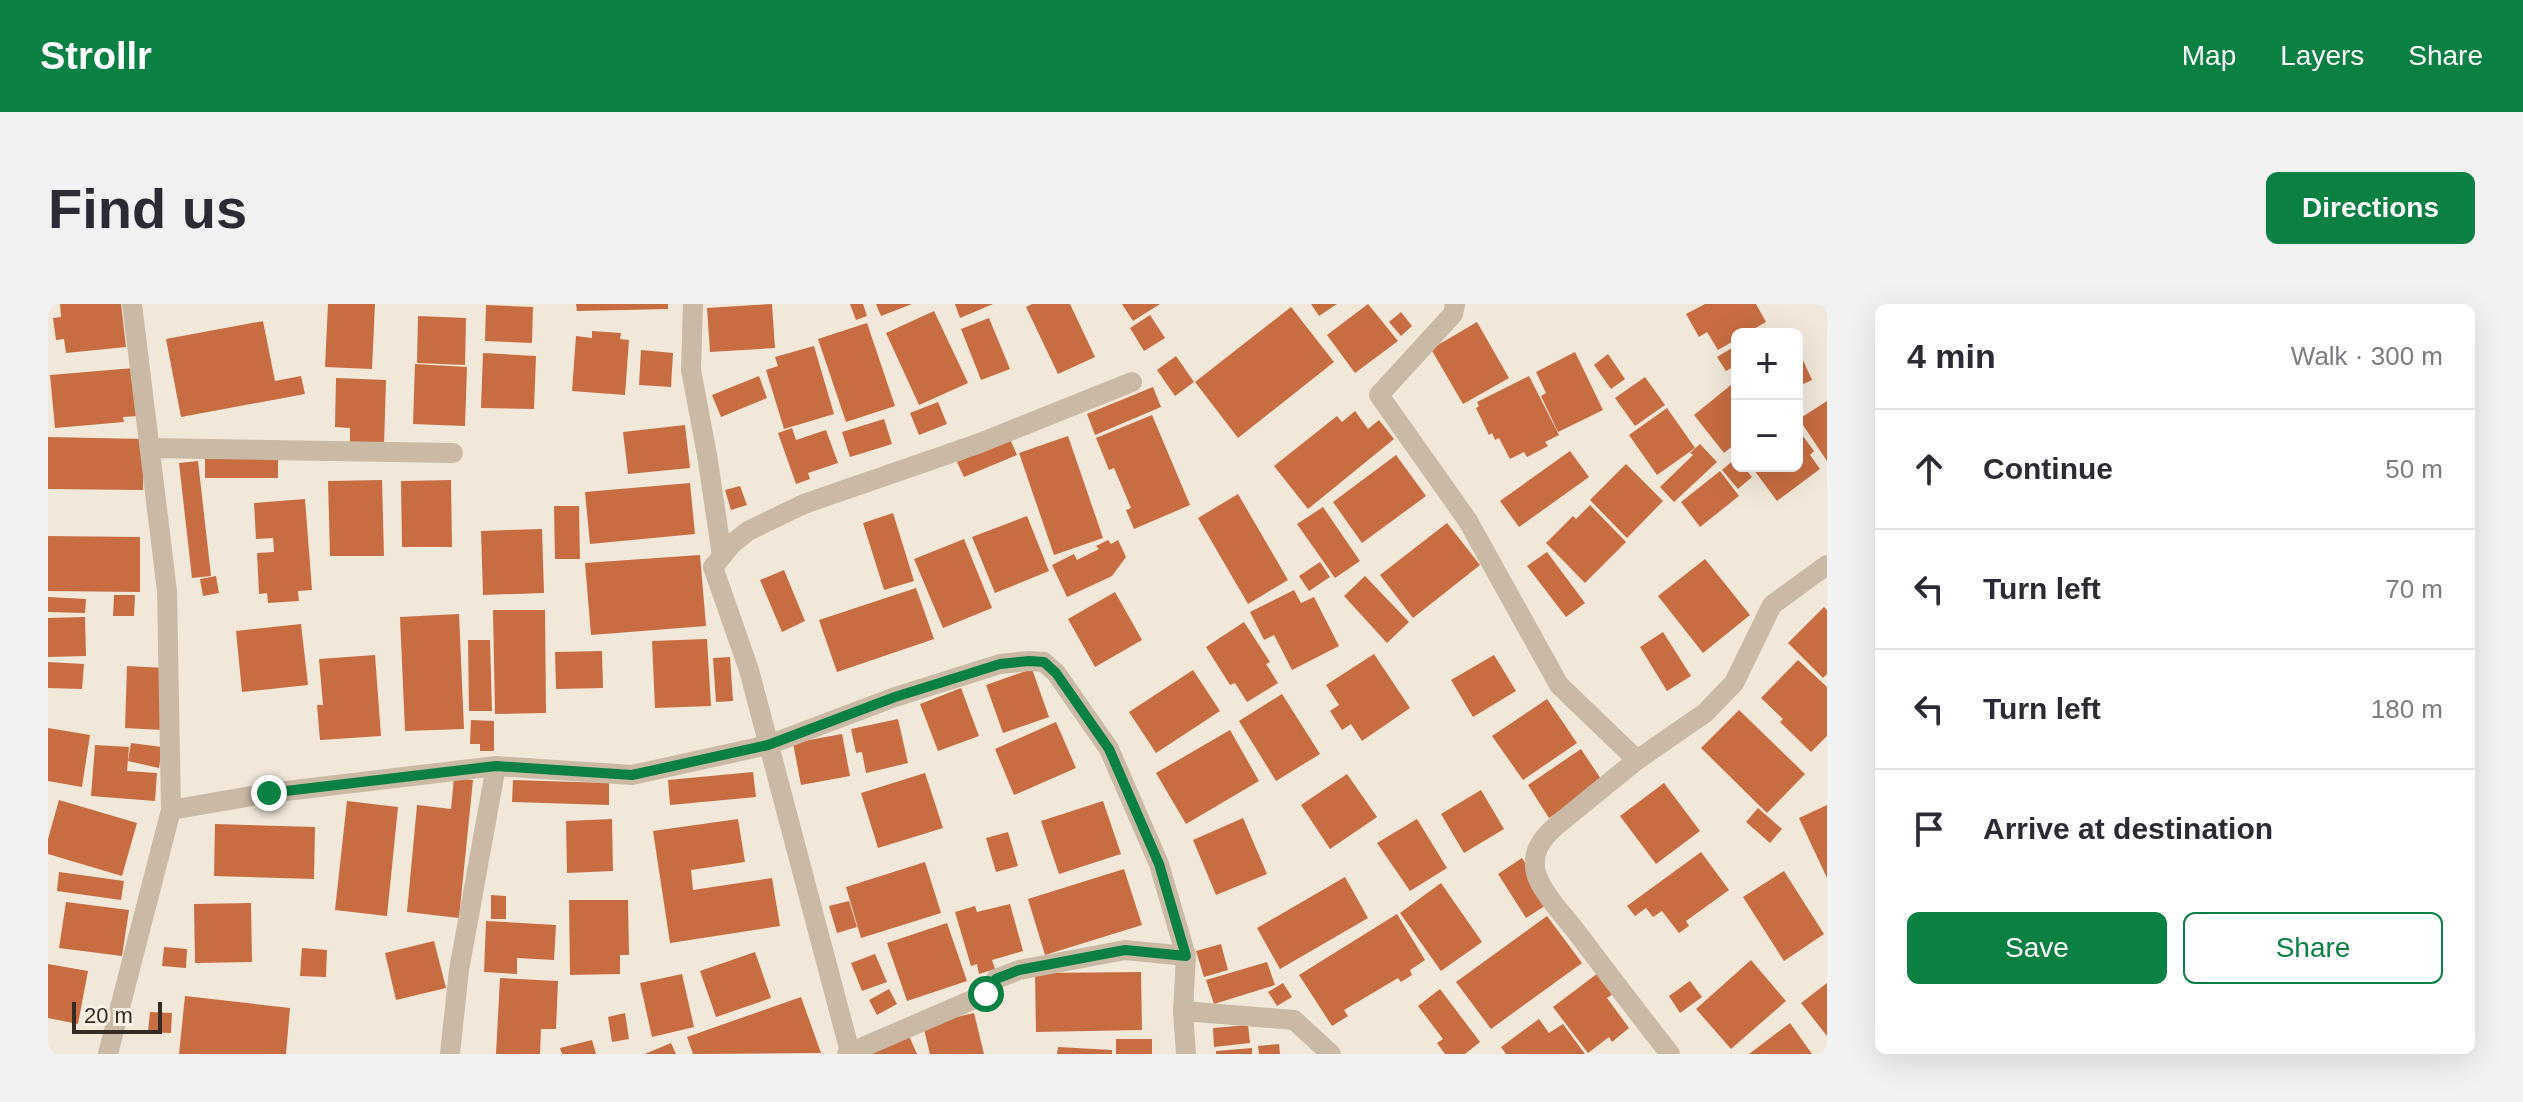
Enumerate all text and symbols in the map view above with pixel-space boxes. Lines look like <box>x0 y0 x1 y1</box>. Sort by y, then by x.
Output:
text: Strollr <box>40 35 152 77</box>
text: Map <box>2182 40 2236 71</box>
text: Layers <box>2280 40 2364 71</box>
text: Share <box>2408 40 2483 71</box>
button: Directions <box>2266 172 2475 244</box>
text: Find us <box>48 177 247 240</box>
map controls <box>1731 328 1803 472</box>
button: + <box>1731 328 1803 400</box>
text: 4 min <box>1907 337 1996 375</box>
text: Walk · 300 m <box>2291 341 2443 371</box>
button: − <box>1731 400 1803 472</box>
icon: ahead <box>1907 447 1951 491</box>
text: Continue <box>1983 452 2113 485</box>
text: 50 m <box>2385 454 2443 484</box>
icon: left <box>1907 567 1951 611</box>
text: Turn left <box>1983 572 2101 605</box>
text: 70 m <box>2385 574 2443 604</box>
icon: left <box>1907 687 1951 731</box>
text: Turn left <box>1983 692 2101 725</box>
text: 180 m <box>2371 694 2443 724</box>
route end <box>251 775 287 811</box>
icon: arrive <box>1907 807 1951 851</box>
text: Arrive at destination <box>1983 812 2273 845</box>
button: Save <box>1907 912 2167 984</box>
button: Share <box>2183 912 2443 984</box>
route start <box>968 976 1004 1012</box>
scale bar <box>72 998 162 1034</box>
text: 20 m <box>84 1003 133 1028</box>

